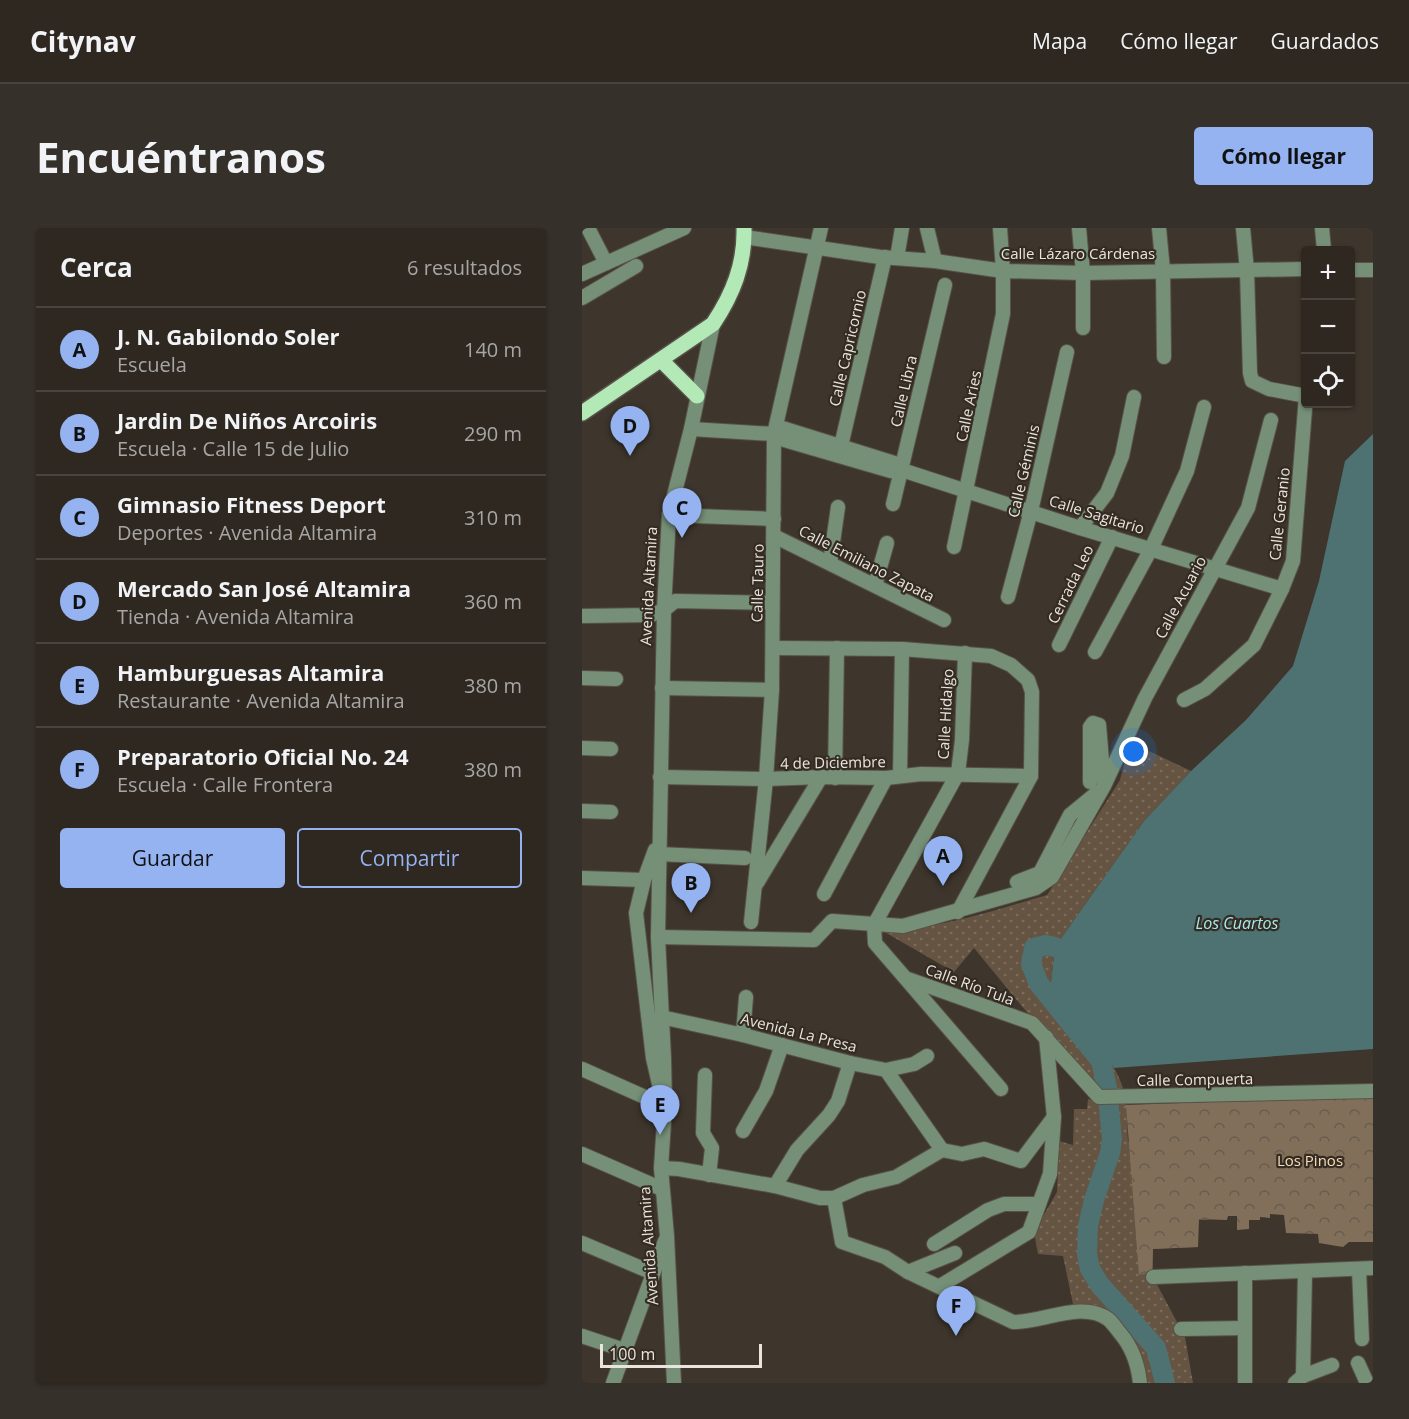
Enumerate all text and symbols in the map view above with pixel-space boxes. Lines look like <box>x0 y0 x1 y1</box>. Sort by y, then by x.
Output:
text: Citynav <box>30 22 136 60</box>
text: Mapa <box>1032 27 1087 55</box>
text: Cómo llegar <box>1120 27 1238 55</box>
text: Guardados <box>1271 27 1379 55</box>
button: Cómo llegar <box>1194 127 1373 185</box>
text: Encuéntranos <box>36 128 326 185</box>
street label: Calle Lázaro Cárdenas <box>1001 243 1155 263</box>
map controls <box>1301 246 1355 408</box>
button: + <box>1301 246 1355 300</box>
text: Cerca <box>60 249 133 285</box>
text: 6 resultados <box>407 254 522 281</box>
street label: Calle Capricornio <box>824 288 870 408</box>
button: − <box>1301 300 1355 354</box>
text: J. N. Gabilondo Soler <box>117 321 340 351</box>
text: A <box>73 336 86 363</box>
text: 140 m <box>464 336 522 363</box>
text: Escuela <box>117 351 187 378</box>
street label: Calle Libra <box>885 353 921 429</box>
button: locate <box>1301 354 1355 408</box>
street label: Calle Aries <box>951 368 985 444</box>
text: Jardin De Niños Arcoiris <box>117 405 377 435</box>
pin: D <box>610 406 650 456</box>
text: B <box>73 420 86 447</box>
text: 290 m <box>464 420 522 447</box>
street label: Calle Géminis <box>1003 423 1043 519</box>
text: Escuela · Calle 15 de Julio <box>117 435 349 462</box>
street label: Calle Geranio <box>1264 466 1294 562</box>
pin: C <box>662 488 702 538</box>
text: Gimnasio Fitness Deport <box>117 489 386 519</box>
street label: Calle Sagitario <box>1047 490 1147 538</box>
text: C <box>73 504 86 531</box>
text: 310 m <box>464 504 522 531</box>
text: Deportes · Avenida Altamira <box>117 519 377 546</box>
street label: Calle Emiliano Zapata <box>796 520 938 606</box>
street label: Avenida Altamira <box>635 526 661 646</box>
street label: Cerrada Leo <box>1042 541 1098 627</box>
street label: Calle Tauro <box>746 544 768 622</box>
street label: Calle Acuario <box>1150 552 1210 642</box>
text: Mercado San José Altamira <box>117 573 411 603</box>
text: D <box>72 588 87 615</box>
text: 360 m <box>464 588 522 615</box>
text: Tienda · Avenida Altamira <box>117 603 354 630</box>
text: Hamburguesas Altamira <box>117 657 384 687</box>
street label: Calle Hidalgo <box>933 668 957 760</box>
text: E <box>74 672 85 699</box>
text: 380 m <box>464 672 522 699</box>
text: Restaurante · Avenida Altamira <box>117 687 405 714</box>
your location <box>1119 737 1148 766</box>
text: Preparatorio Oficial No. 24 <box>117 741 409 771</box>
street label: 4 de Diciembre <box>780 751 886 773</box>
text: F <box>74 756 85 783</box>
text: 380 m <box>464 756 522 783</box>
text: Escuela · Calle Frontera <box>117 771 333 798</box>
button: Guardar <box>60 828 285 888</box>
button: Compartir <box>297 828 522 888</box>
pin: A <box>924 836 962 886</box>
pin: B <box>672 864 710 913</box>
water label: Los Cuartos <box>1196 912 1279 934</box>
street label: Calle Río Tula <box>923 959 1017 1009</box>
street label: Avenida La Presa <box>739 1008 859 1056</box>
street label: Calle Compuerta <box>1137 1068 1253 1090</box>
pin: E <box>640 1086 680 1135</box>
park label: Los Pinos <box>1277 1150 1343 1170</box>
street label: Avenida Altamira <box>634 1186 662 1306</box>
pin: F <box>936 1286 976 1336</box>
scale bar <box>600 1341 762 1368</box>
text: 100 m <box>609 1343 655 1365</box>

